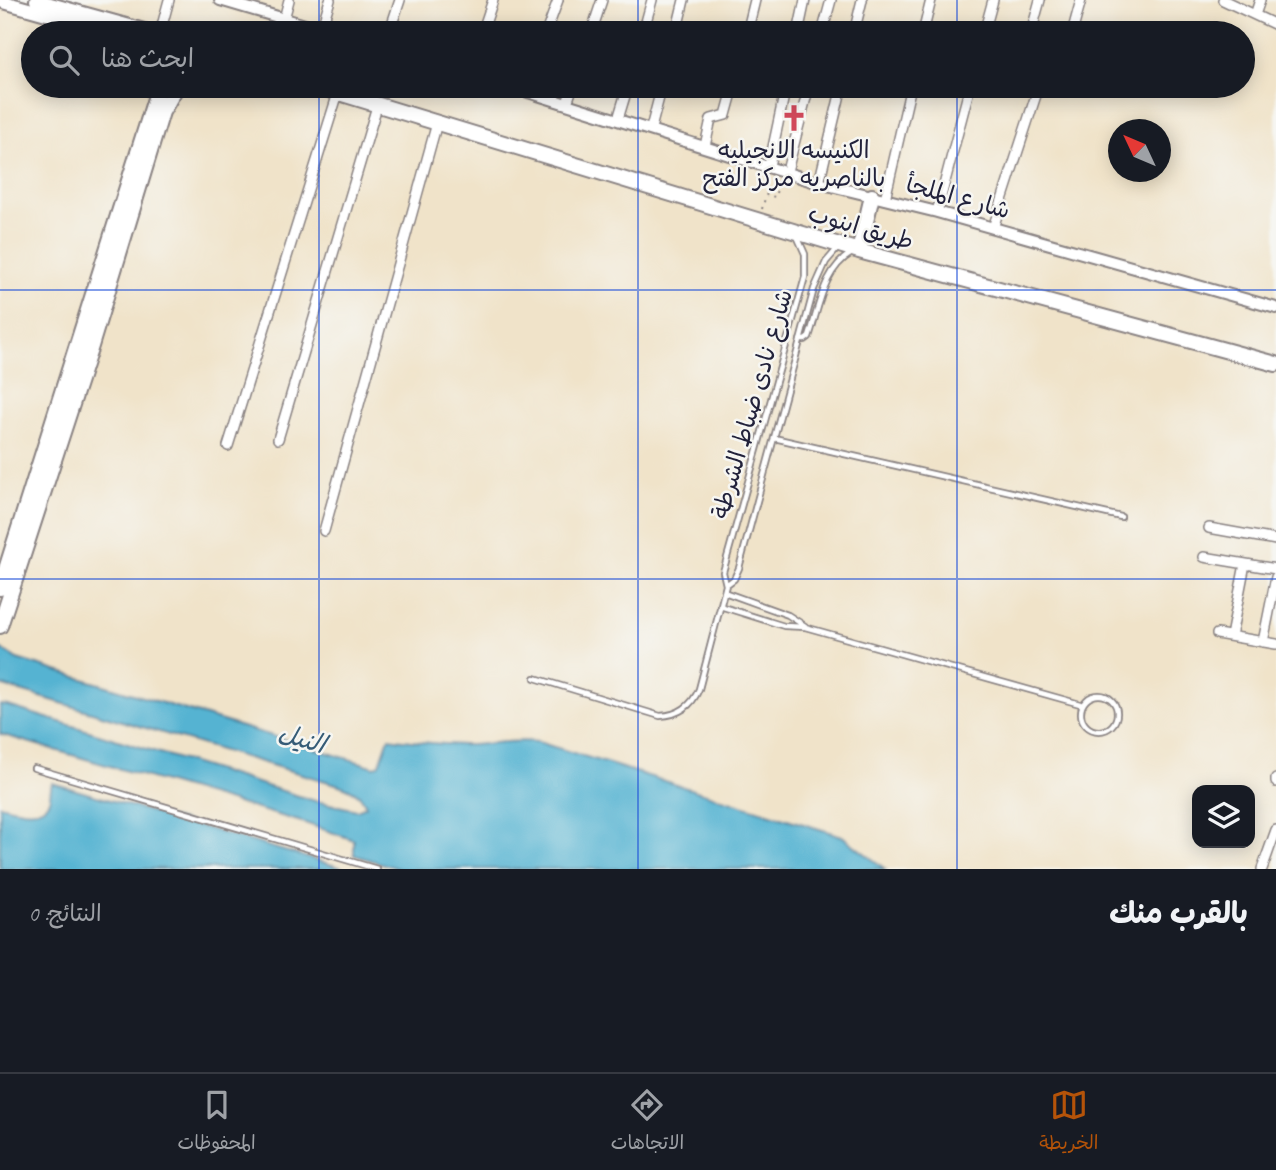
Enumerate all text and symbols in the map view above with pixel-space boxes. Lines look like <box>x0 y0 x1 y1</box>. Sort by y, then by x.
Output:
search box <box>21 21 1255 98</box>
icon: search <box>45 41 83 79</box>
text: ابحث هنا <box>101 42 194 75</box>
church icon: الكنيسه الانجيليه بالناصريه مركز الفتح <box>779 103 809 133</box>
north arrow <box>1108 119 1171 182</box>
place label: الكنيسه الانجيليه بالناصريه مركز الفتح <box>703 135 886 194</box>
street label: شارع الملجأ <box>902 169 1013 227</box>
street label: طريق ابنوب <box>805 198 917 257</box>
street label: شارع نادى ضباط الشرطة <box>705 286 801 523</box>
water label: النيل <box>274 716 333 762</box>
map controls <box>1192 785 1255 848</box>
button: layers <box>1192 785 1255 848</box>
text: بالقرب منك <box>1109 894 1248 932</box>
text: النتائج: 0 <box>28 899 102 928</box>
tab: المحفوظات <box>178 1086 256 1159</box>
tab: الاتجاهات <box>611 1086 684 1159</box>
tab: الخريطة <box>1039 1086 1098 1159</box>

